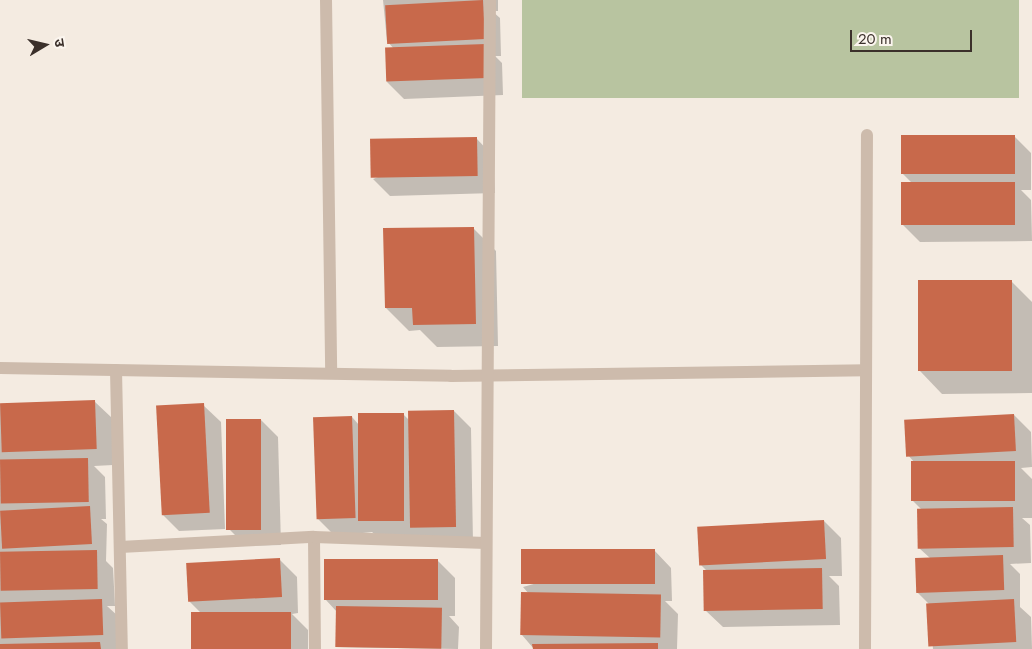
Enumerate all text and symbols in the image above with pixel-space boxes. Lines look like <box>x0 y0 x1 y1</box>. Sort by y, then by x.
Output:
north arrow <box>20 20 70 70</box>
scale bar <box>852 20 974 52</box>
text: 20 m <box>858 28 892 50</box>
text: उ <box>49 37 70 48</box>

